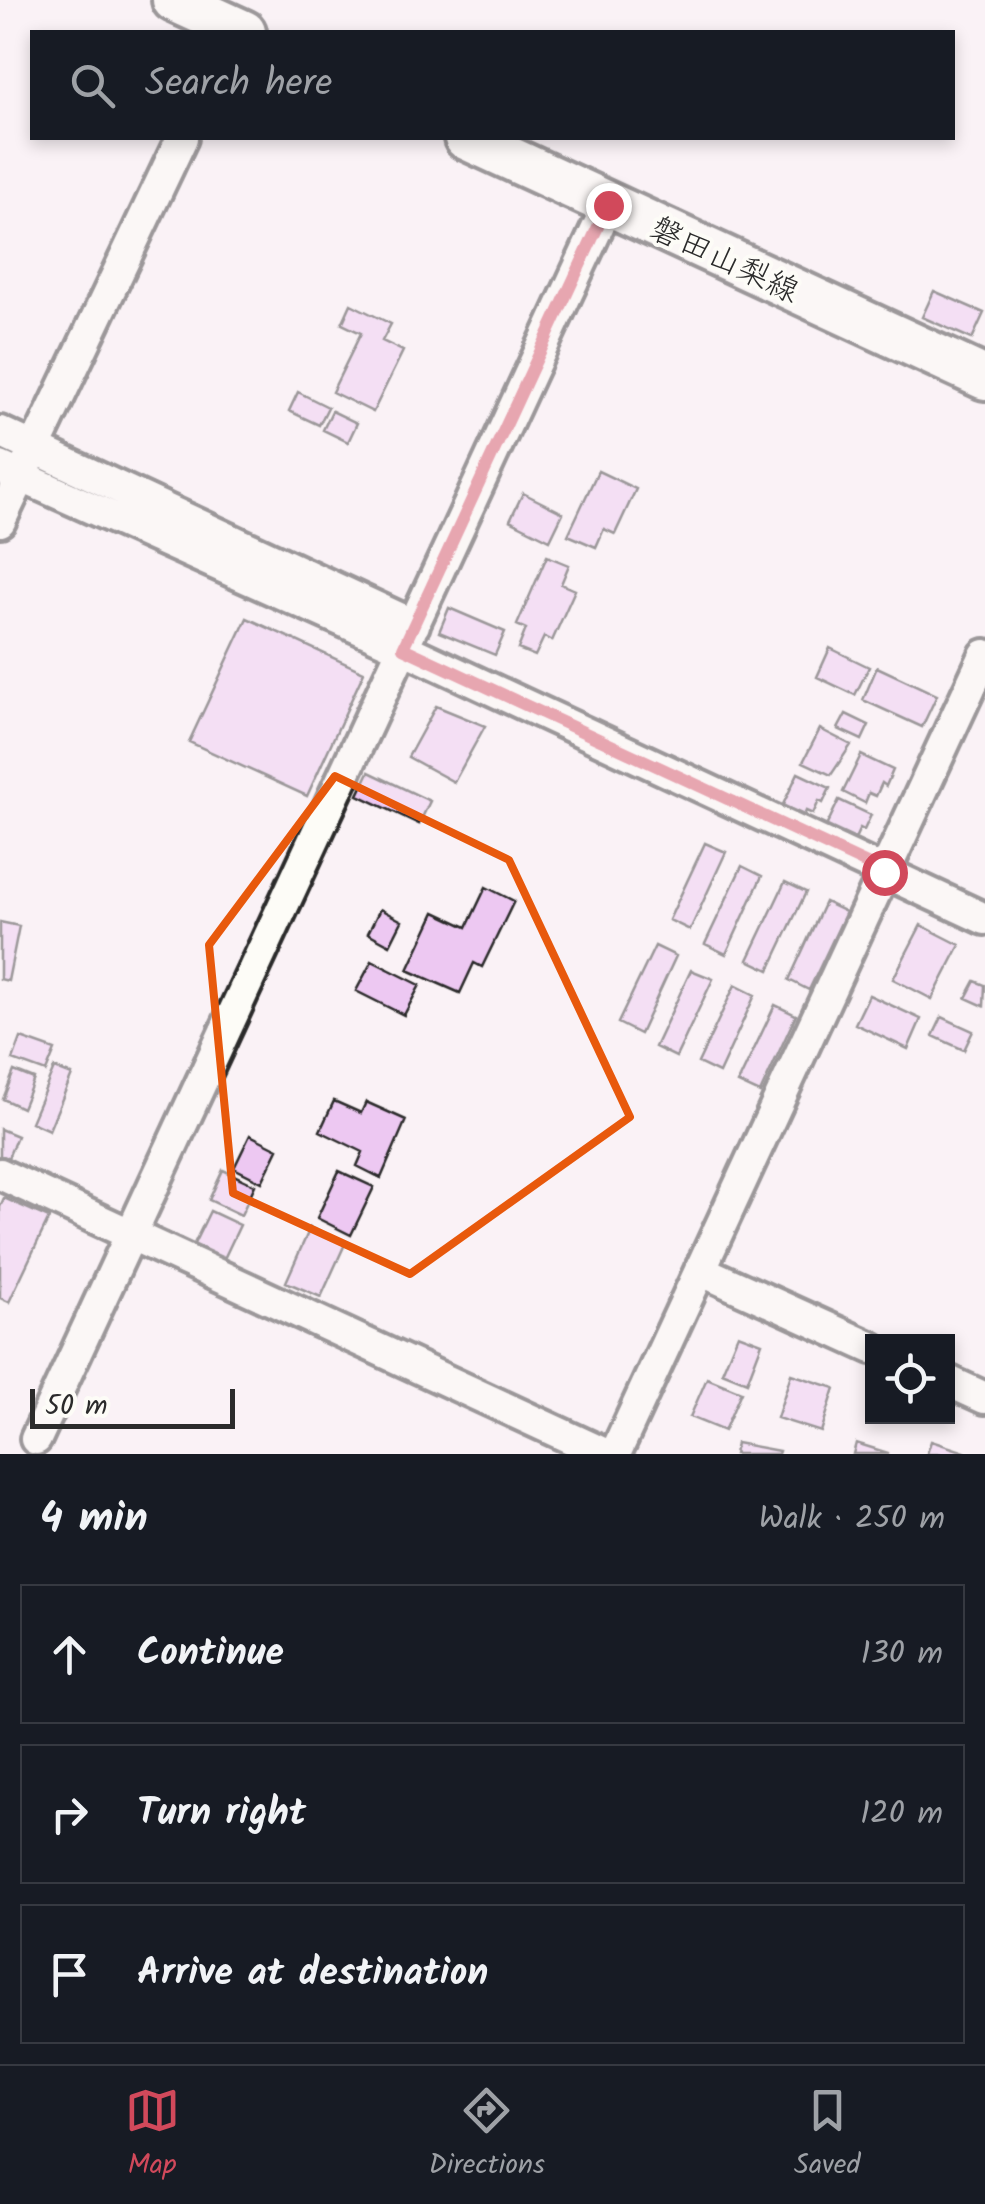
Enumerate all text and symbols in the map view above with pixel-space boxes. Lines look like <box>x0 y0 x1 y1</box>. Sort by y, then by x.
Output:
search box <box>30 30 955 140</box>
text: Search here <box>145 55 332 115</box>
icon: search <box>65 58 120 113</box>
route end <box>586 183 632 229</box>
street label: 磐田山梨線 <box>641 204 807 318</box>
route start <box>862 850 908 896</box>
map controls <box>865 1334 955 1424</box>
button: locate <box>865 1334 955 1424</box>
scale bar <box>30 1384 235 1428</box>
text: 50 m <box>45 1384 108 1429</box>
text: 4 min <box>40 1486 148 1553</box>
text: Walk · 250 m <box>759 1494 945 1545</box>
text: Continue <box>137 1624 284 1684</box>
icon: ahead <box>42 1627 97 1682</box>
text: 130 m <box>860 1629 943 1680</box>
text: Turn right <box>137 1784 306 1844</box>
icon: right <box>42 1787 97 1842</box>
text: 120 m <box>860 1789 943 1840</box>
text: Arrive at destination <box>137 1944 488 2004</box>
icon: arrive <box>42 1947 97 2002</box>
tab: Map <box>125 2083 180 2188</box>
tab: Directions <box>429 2083 545 2188</box>
tab: Saved <box>794 2083 860 2188</box>

